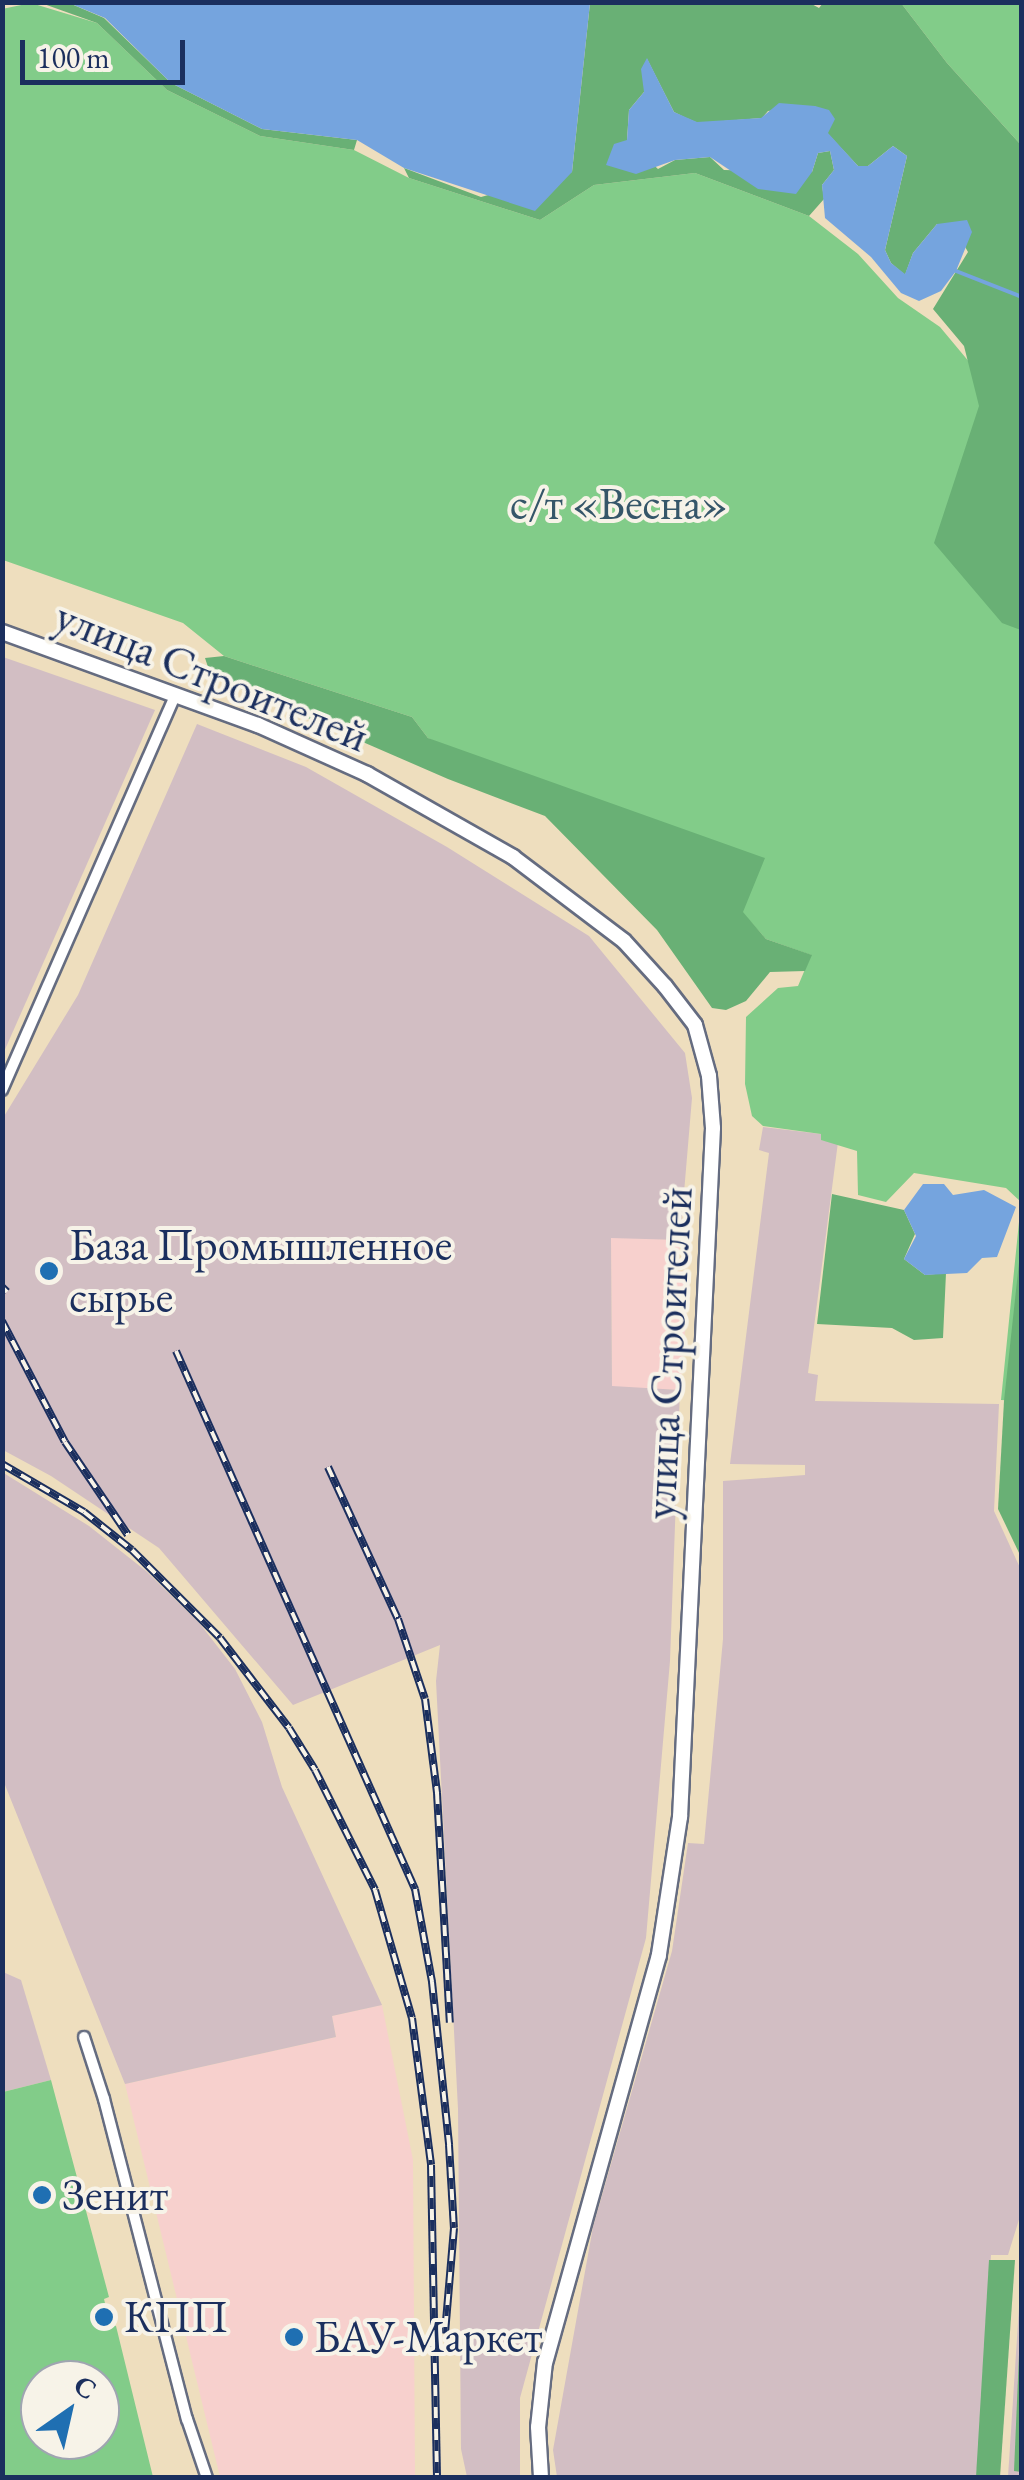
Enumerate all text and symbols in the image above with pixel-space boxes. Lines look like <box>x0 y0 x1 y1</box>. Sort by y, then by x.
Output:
scale bar <box>25 20 190 82</box>
text: 100 m <box>37 38 110 77</box>
park label: с/т «Весна» <box>510 477 728 531</box>
street label: улица Строителей <box>48 589 376 763</box>
street label: улица Строителей <box>632 1185 704 1521</box>
place label: База Промышленное сырье <box>69 1218 452 1324</box>
marker: База Промышленное сырье <box>38 1260 60 1282</box>
place label: Зенит <box>62 2168 168 2222</box>
marker: Зенит <box>31 2184 53 2206</box>
place label: КПП <box>124 2290 228 2344</box>
marker: КПП <box>93 2306 115 2328</box>
place label: БАУ-Маркет <box>314 2310 542 2364</box>
marker: БАУ-Маркет <box>283 2326 305 2348</box>
north arrow <box>20 2360 120 2460</box>
text: С <box>67 2366 104 2407</box>

